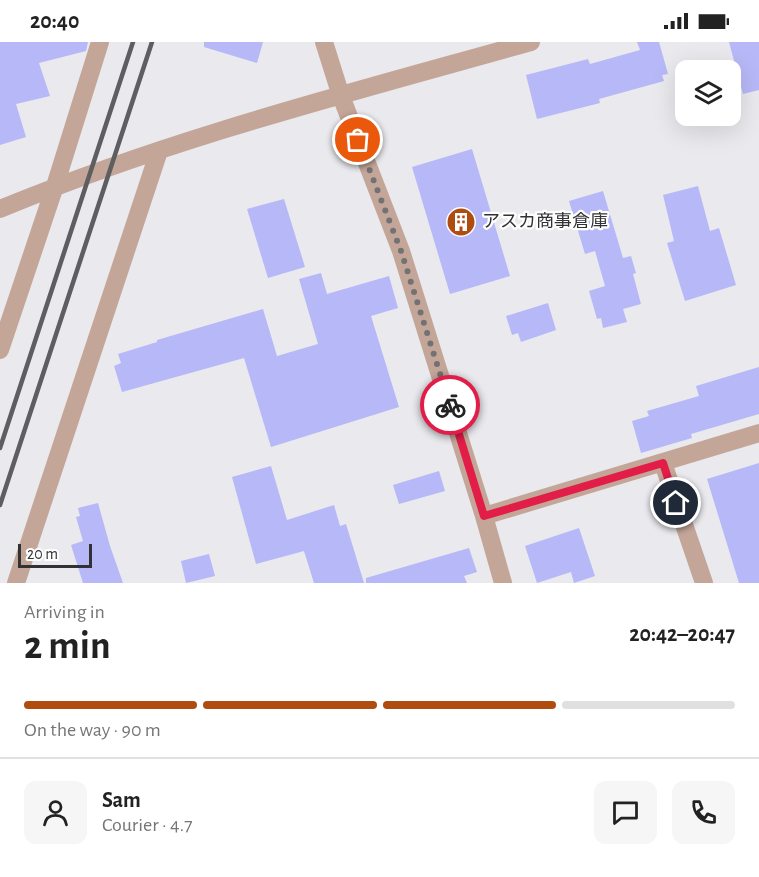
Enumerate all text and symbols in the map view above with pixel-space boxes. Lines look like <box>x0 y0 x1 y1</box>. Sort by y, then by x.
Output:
text: 20:40 <box>30 10 79 32</box>
map controls <box>675 60 741 126</box>
button: layers <box>675 60 741 126</box>
pin <box>332 114 383 165</box>
icon: bag <box>341 123 374 156</box>
building icon: アスカ商事倉庫 <box>445 206 477 238</box>
place label: アスカ商事倉庫 <box>482 212 608 231</box>
courier <box>420 375 480 435</box>
icon: bike <box>434 389 467 422</box>
pin <box>650 477 701 528</box>
icon: home <box>659 486 692 519</box>
scale bar <box>18 541 92 568</box>
text: 20 m <box>27 546 58 562</box>
text: Arriving in <box>24 602 105 622</box>
text: 20:42–20:47 <box>629 623 735 645</box>
text: 2 min <box>24 627 111 666</box>
text: On the way · 90 m <box>24 720 161 740</box>
button: person <box>24 781 87 844</box>
button: chat <box>594 781 657 844</box>
button: phone <box>672 781 735 844</box>
text: Sam <box>102 789 141 811</box>
text: Courier · 4.7 <box>102 815 193 835</box>

